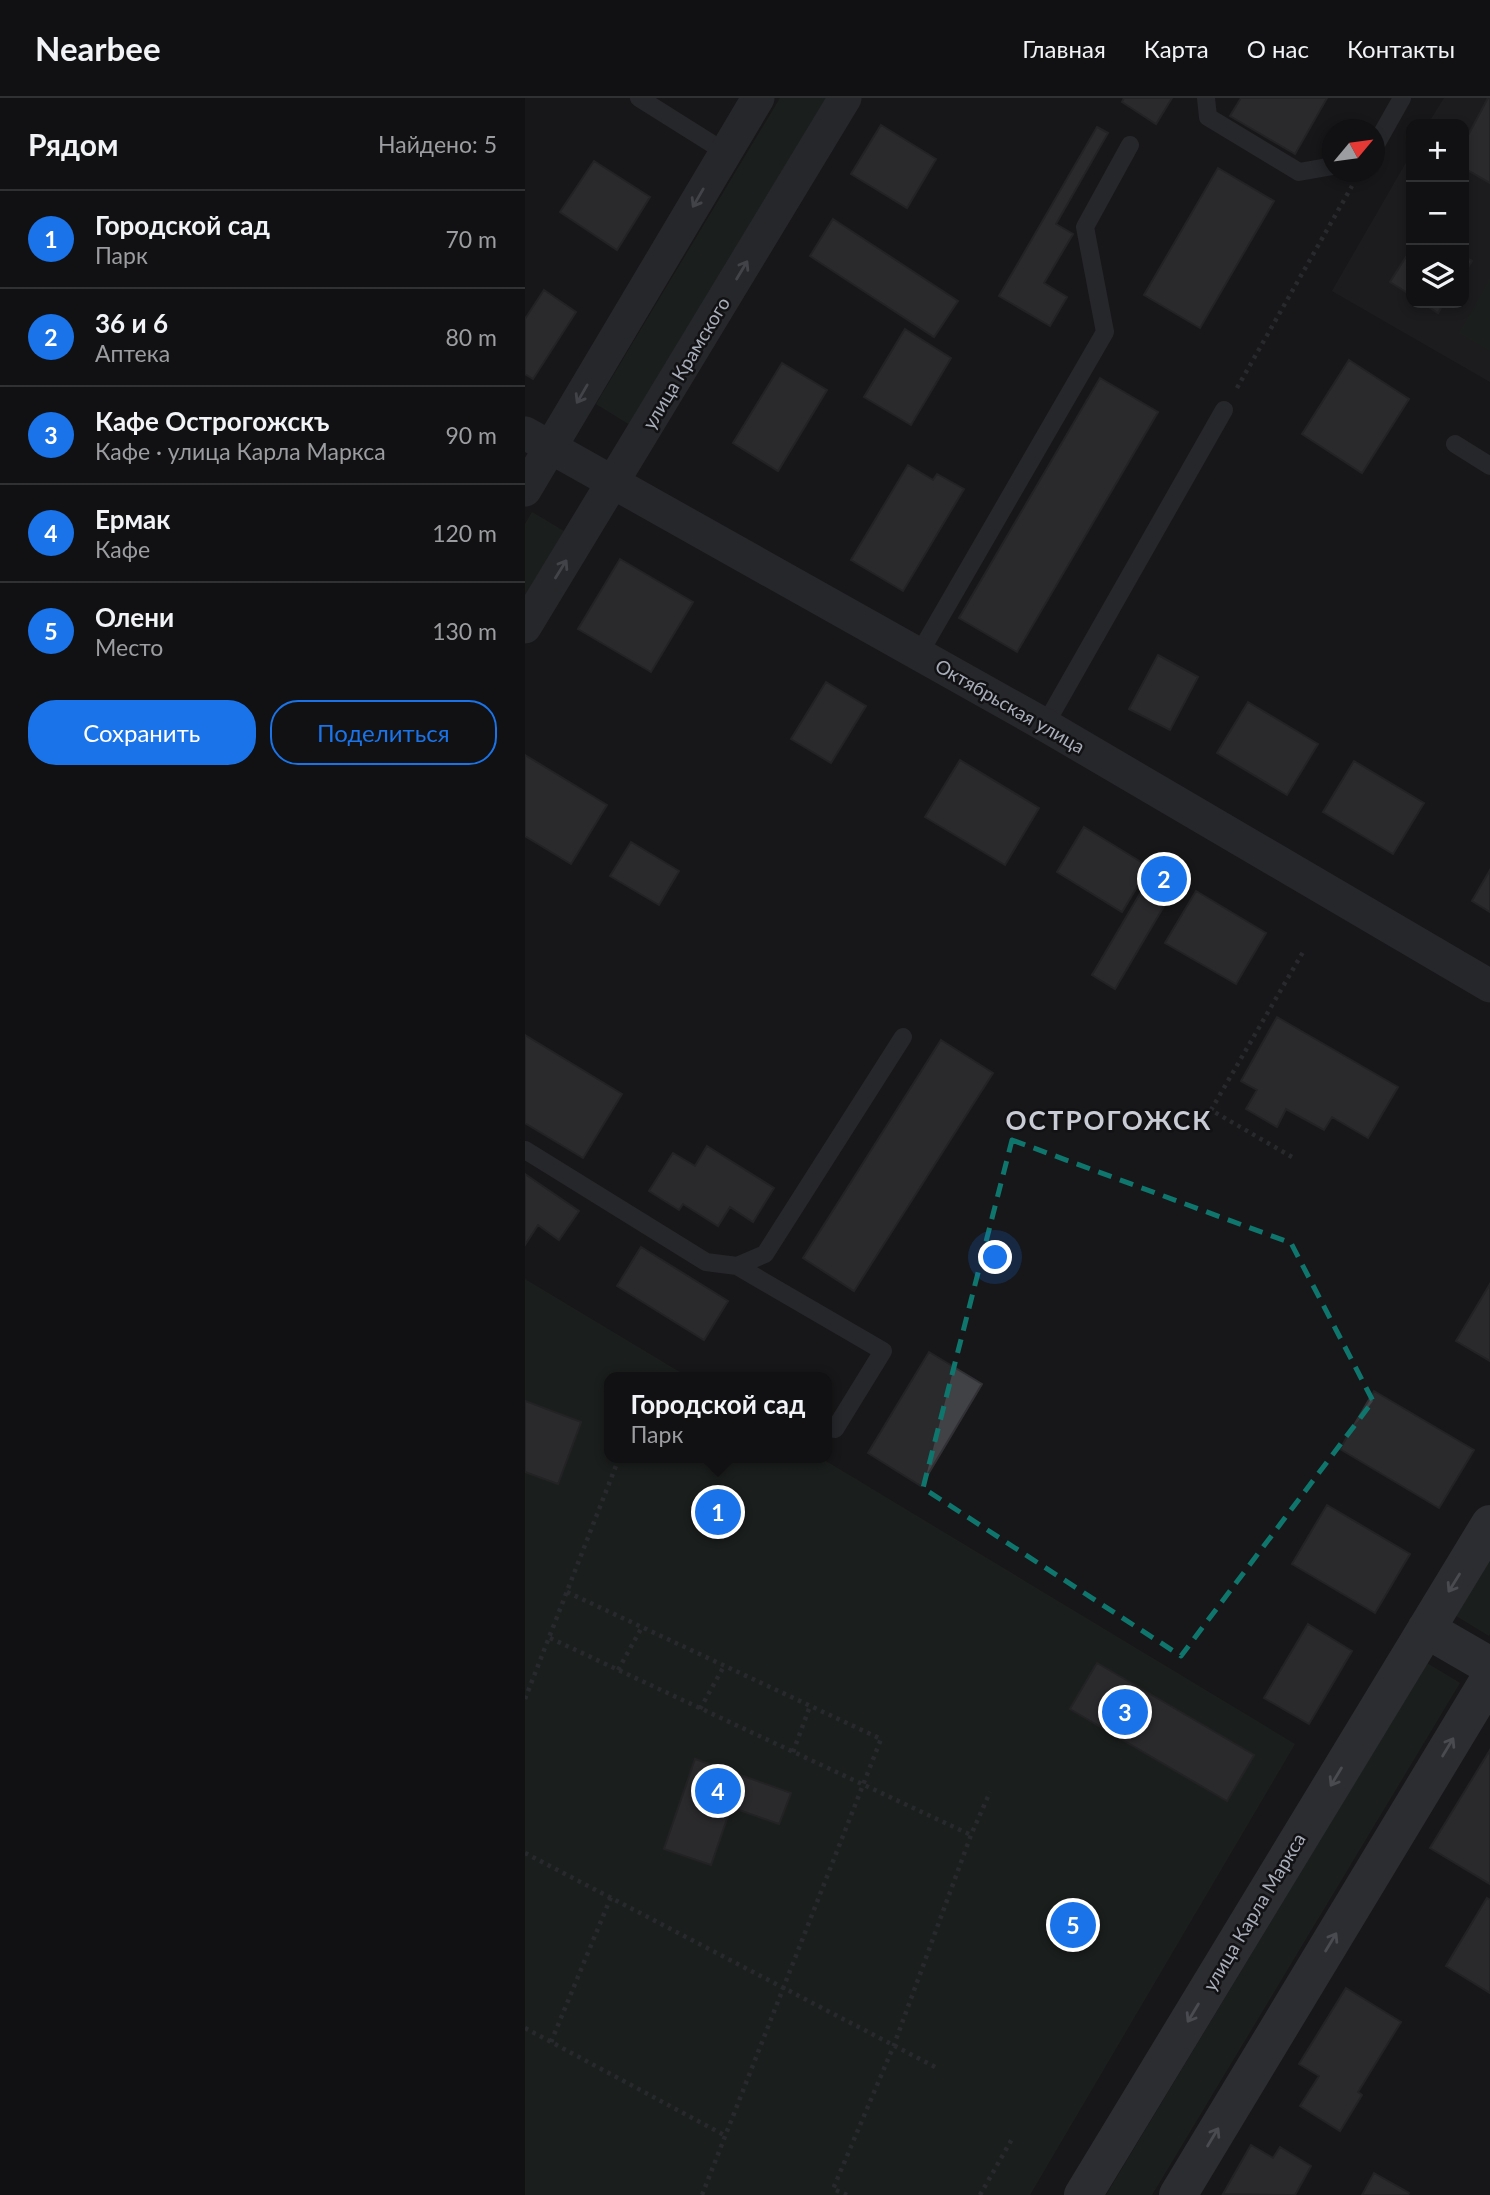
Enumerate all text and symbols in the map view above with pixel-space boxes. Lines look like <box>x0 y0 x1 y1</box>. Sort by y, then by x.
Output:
text: Nearbee <box>35 28 161 68</box>
text: Главная <box>1022 34 1106 63</box>
text: Карта <box>1144 34 1209 63</box>
text: О нас <box>1247 34 1309 63</box>
text: Контакты <box>1347 34 1455 63</box>
north arrow <box>1322 119 1385 182</box>
map controls <box>1406 119 1469 308</box>
button: + <box>1406 119 1469 182</box>
text: Рядом <box>28 126 118 162</box>
text: Найдено: 5 <box>378 130 497 158</box>
button: − <box>1406 182 1469 245</box>
one-way arrow <box>690 188 704 208</box>
text: Городской сад <box>95 209 270 241</box>
text: 1 <box>44 225 58 253</box>
text: 70 m <box>446 225 497 253</box>
text: Парк <box>95 241 148 269</box>
button: layers <box>1406 245 1469 308</box>
one-way arrow <box>735 260 749 280</box>
street label: улица Крамского <box>637 292 734 433</box>
text: 36 и 6 <box>95 307 168 339</box>
text: 2 <box>44 323 58 351</box>
text: 80 m <box>446 323 497 351</box>
text: Аптека <box>95 339 170 367</box>
one-way arrow <box>575 384 589 404</box>
text: Кафе Острогожскъ <box>95 405 329 437</box>
text: 3 <box>44 421 58 449</box>
text: 90 m <box>446 421 497 449</box>
text: Кафе · улица Карла Маркса <box>95 437 386 465</box>
text: Ермак <box>95 503 170 535</box>
text: 4 <box>44 519 58 547</box>
text: 120 m <box>432 519 497 547</box>
text: Кафе <box>95 535 150 563</box>
one-way arrow <box>554 560 568 580</box>
text: Олени <box>95 601 174 633</box>
text: 5 <box>44 617 58 645</box>
text: 130 m <box>432 617 497 645</box>
text: Место <box>95 633 163 661</box>
street label: Октябрьская улица <box>931 653 1089 758</box>
button: Сохранить <box>28 700 256 765</box>
button: Поделиться <box>270 700 497 765</box>
pin: 2 <box>1141 853 1187 905</box>
district label: ОСТРОГОЖСК <box>1006 1104 1212 1136</box>
your location <box>978 1240 1012 1274</box>
popup <box>604 1372 832 1463</box>
text: Городской сад <box>631 1388 805 1420</box>
text: Парк <box>631 1420 683 1448</box>
pin: 1 <box>695 1486 741 1538</box>
one-way arrow <box>1447 1572 1461 1592</box>
pin: 3 <box>1102 1686 1148 1738</box>
one-way arrow <box>1442 1738 1456 1758</box>
pin: 4 <box>695 1765 741 1817</box>
one-way arrow <box>1328 1766 1342 1786</box>
street label: улица Карла Маркса <box>1197 1829 1310 1995</box>
pin: 5 <box>1050 1899 1096 1951</box>
one-way arrow <box>1324 1932 1338 1952</box>
one-way arrow <box>1185 2003 1199 2023</box>
one-way arrow <box>1206 2127 1220 2147</box>

